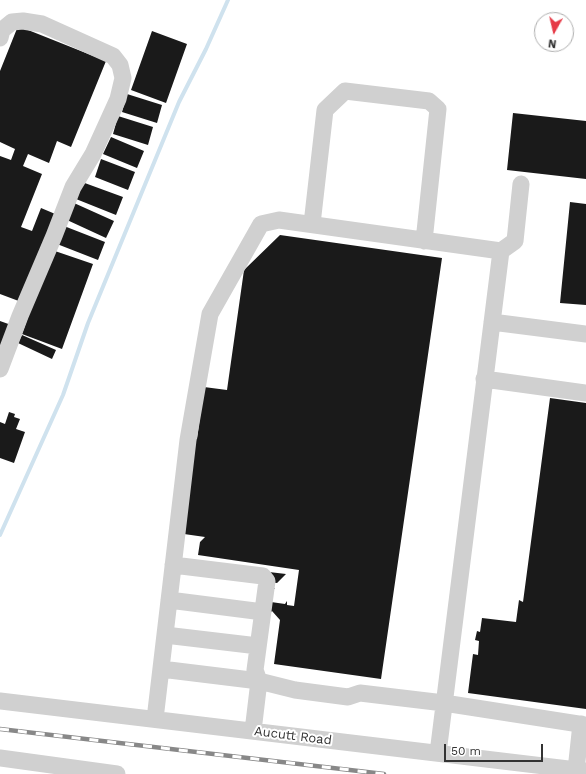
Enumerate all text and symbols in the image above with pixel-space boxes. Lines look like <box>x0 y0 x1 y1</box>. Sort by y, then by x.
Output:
north arrow <box>534 12 574 52</box>
text: N <box>547 36 557 50</box>
street label: Aucutt Road <box>253 724 333 748</box>
scale bar <box>446 736 545 762</box>
text: 50 m <box>451 744 481 758</box>

